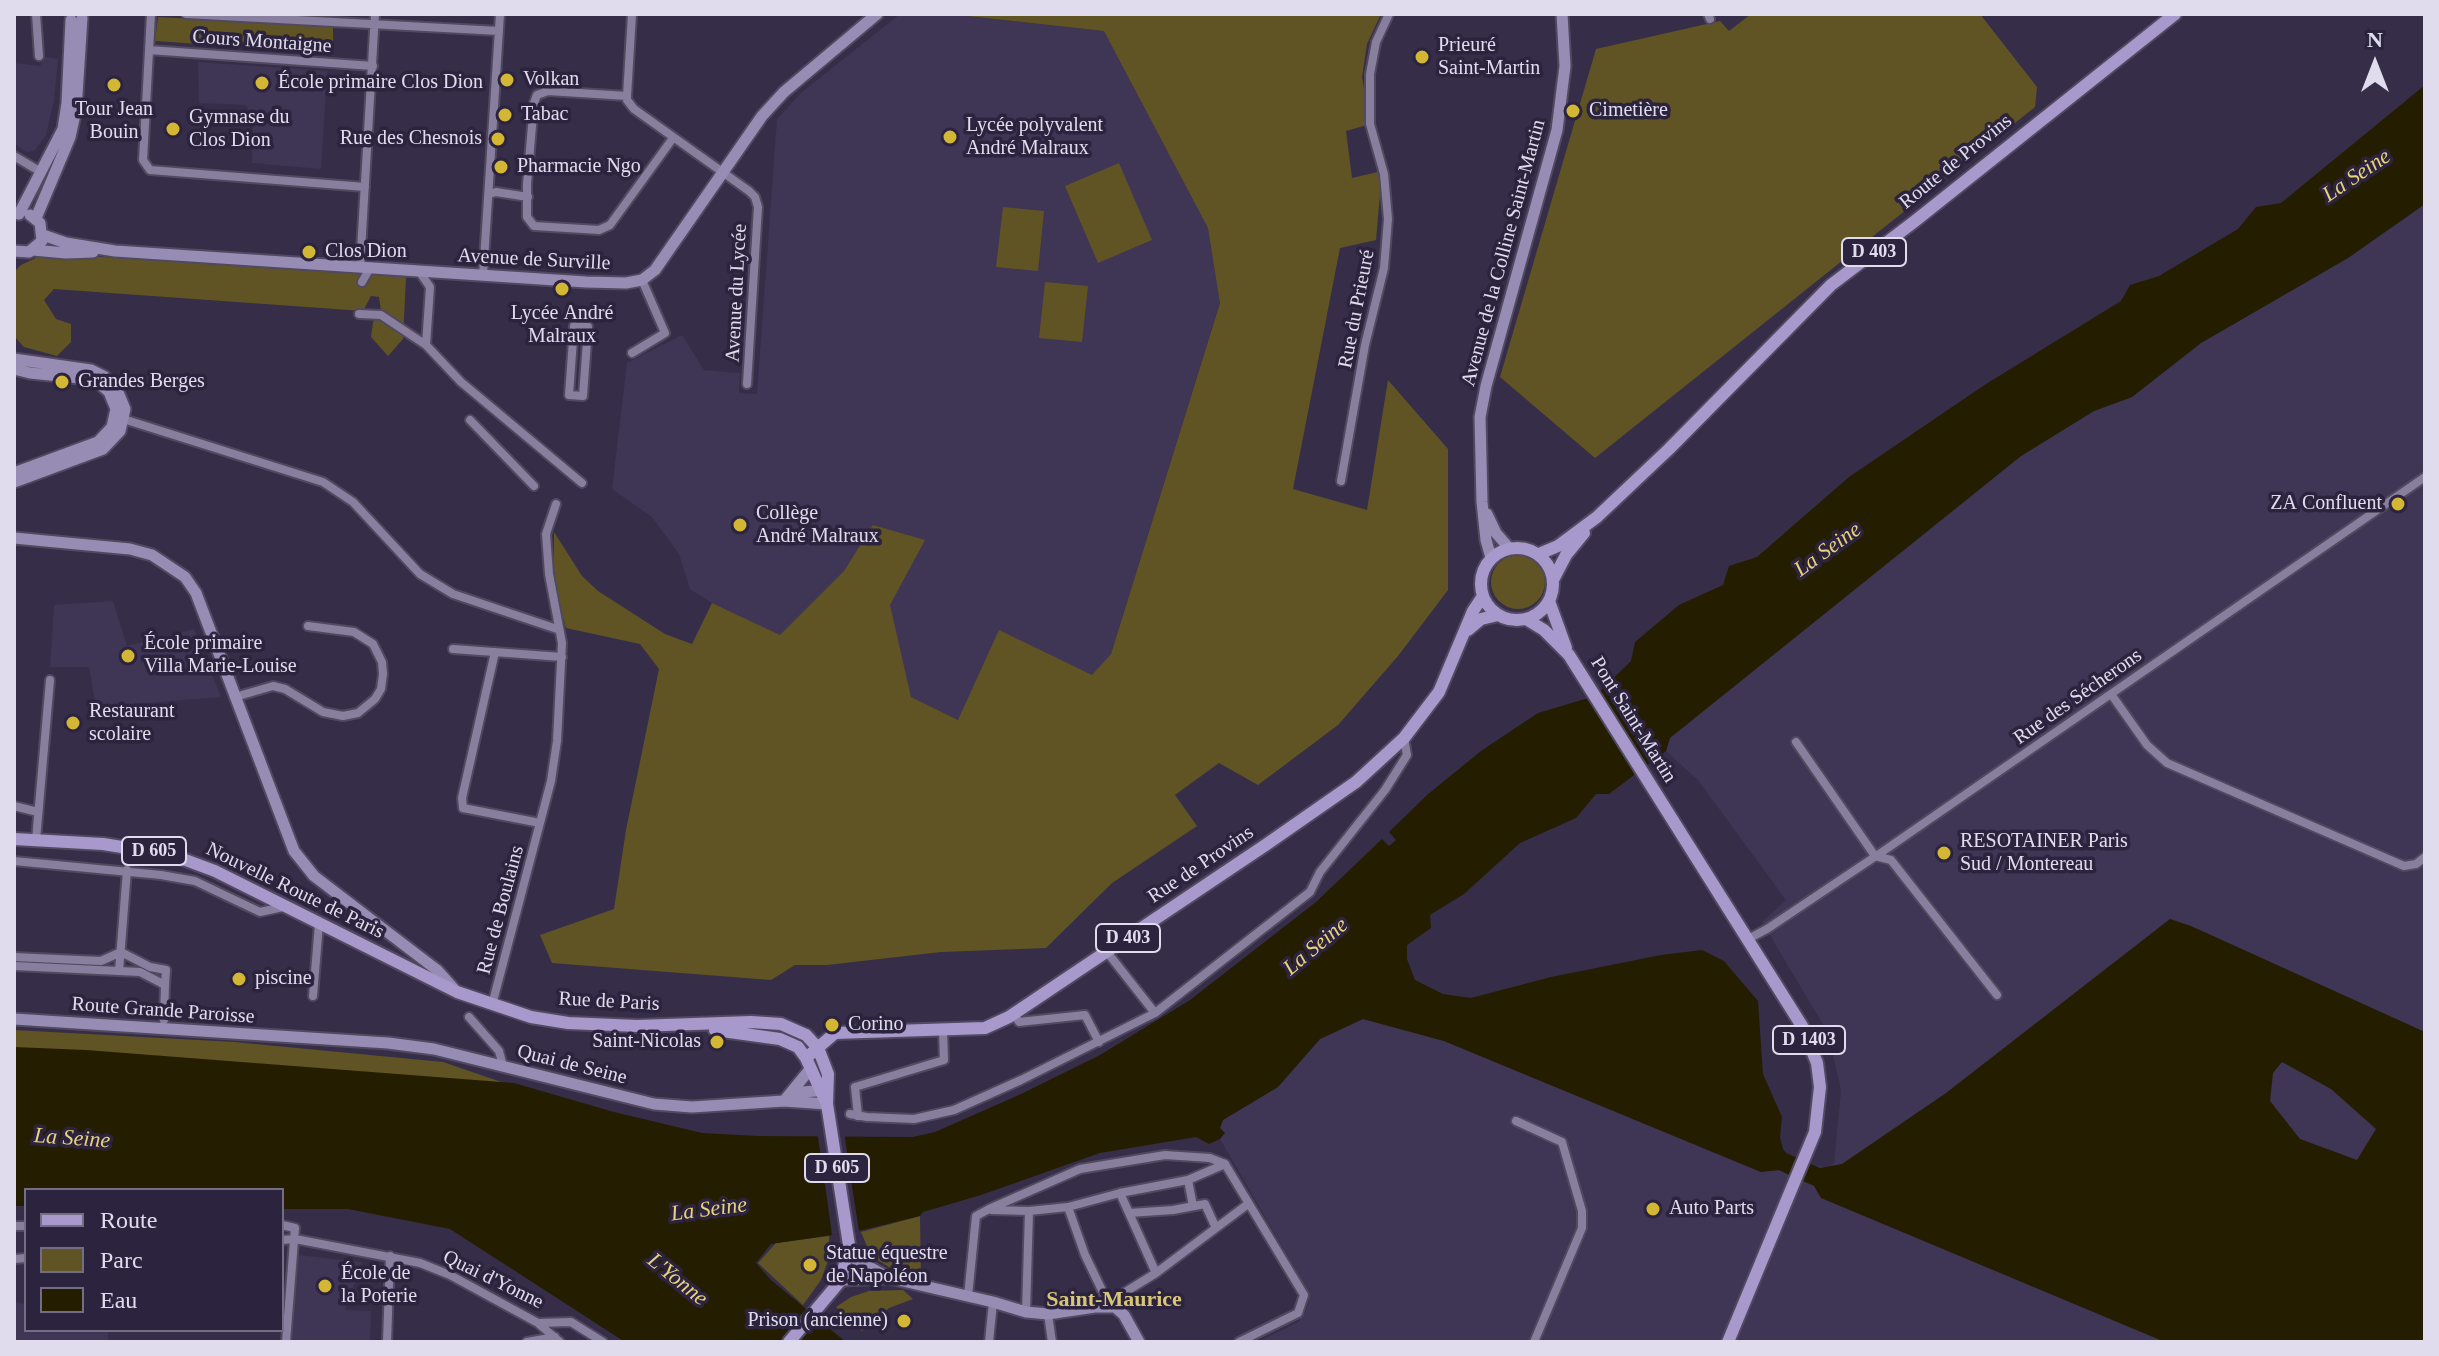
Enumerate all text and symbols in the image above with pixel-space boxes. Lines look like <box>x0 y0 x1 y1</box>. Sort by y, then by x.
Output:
north arrow <box>2335 24 2415 104</box>
street label: Cours Montaigne <box>192 25 332 59</box>
text: N <box>2367 27 2383 52</box>
place label: Prieuré Saint-Martin <box>1438 34 1540 81</box>
marker: Prieuré Saint-Martin <box>1413 48 1431 66</box>
place label: Volkan <box>523 68 579 92</box>
place label: École primaire Clos Dion <box>278 71 483 95</box>
marker: Volkan <box>498 71 516 89</box>
marker: École primaire Clos Dion <box>253 74 271 92</box>
marker: Tour Jean Bouin <box>105 76 123 94</box>
place label: Tour Jean Bouin <box>75 98 153 145</box>
place label: Cimetière <box>1589 99 1668 123</box>
marker: Cimetière <box>1564 102 1582 120</box>
place label: Tabac <box>521 103 568 127</box>
place label: Gymnase du Clos Dion <box>189 106 290 153</box>
marker: Tabac <box>496 106 514 124</box>
street label: Route de Provins <box>1895 109 2017 215</box>
place label: Lycée polyvalent André Malraux <box>966 114 1103 161</box>
street label: Avenue de la Colline Saint-Martin <box>1457 117 1551 389</box>
marker: Gymnase du Clos Dion <box>164 120 182 138</box>
place label: Rue des Chesnois <box>340 127 482 151</box>
marker: Lycée polyvalent André Malraux <box>941 128 959 146</box>
marker: Rue des Chesnois <box>489 130 507 148</box>
water label: La Seine <box>2318 144 2396 208</box>
place label: Pharmacie Ngo <box>517 155 641 179</box>
marker: Pharmacie Ngo <box>492 158 510 176</box>
street label: Avenue du Lycée <box>721 223 753 363</box>
road number: D 403 <box>1842 238 1906 266</box>
place label: Clos Dion <box>325 240 407 264</box>
marker: Clos Dion <box>300 243 318 261</box>
street label: Avenue de Surville <box>457 244 611 276</box>
street label: Rue du Prieuré <box>1334 248 1380 370</box>
marker: Lycée André Malraux <box>553 280 571 298</box>
place label: Lycée André Malraux <box>511 302 613 349</box>
place label: Grandes Berges <box>78 370 205 394</box>
marker: Grandes Berges <box>53 373 71 391</box>
place label: ZA Confluent <box>2270 492 2382 516</box>
marker: ZA Confluent <box>2389 495 2407 513</box>
place label: Collège André Malraux <box>756 502 879 549</box>
marker: Collège André Malraux <box>731 516 749 534</box>
water label: La Seine <box>1789 517 1867 583</box>
place label: École primaire Villa Marie-Louise <box>144 632 297 679</box>
street label: Rue des Sécherons <box>2009 644 2147 750</box>
marker: École primaire Villa Marie-Louise <box>119 647 137 665</box>
street label: Pont Saint-Martin <box>1585 653 1681 787</box>
place label: Restaurant scolaire <box>89 700 175 747</box>
marker: Restaurant scolaire <box>64 714 82 732</box>
street label: Rue de Provins <box>1144 821 1258 909</box>
place label: RESOTAINER Paris Sud / Montereau <box>1960 830 2128 877</box>
road number: D 605 <box>122 837 186 865</box>
street label: Nouvelle Route de Paris <box>202 837 388 945</box>
street label: Rue de Boulains <box>472 843 530 977</box>
marker: RESOTAINER Paris Sud / Montereau <box>1935 844 1953 862</box>
water label: La Seine <box>1278 912 1354 982</box>
road number: D 403 <box>1096 924 1160 952</box>
place label: piscine <box>255 967 312 991</box>
marker: piscine <box>230 970 248 988</box>
street label: Rue de Paris <box>558 987 660 1017</box>
street label: Route Grande Paroisse <box>71 993 255 1029</box>
place label: Corino <box>848 1013 904 1037</box>
marker: Corino <box>823 1016 841 1034</box>
road number: D 1403 <box>1773 1026 1845 1054</box>
place label: Saint-Nicolas <box>592 1030 701 1054</box>
marker: Saint-Nicolas <box>708 1033 726 1051</box>
street label: Quai de Seine <box>515 1040 629 1090</box>
water label: La Seine <box>33 1123 111 1155</box>
road number: D 605 <box>805 1154 869 1182</box>
legend <box>24 1188 284 1332</box>
water label: La Seine <box>669 1192 749 1228</box>
place label: Auto Parts <box>1669 1197 1754 1221</box>
marker: Auto Parts <box>1644 1200 1662 1218</box>
text: Route <box>100 1207 157 1233</box>
place label: Statue équestre de Napoléon <box>826 1242 948 1289</box>
street label: Quai d'Yonne <box>439 1245 547 1315</box>
text: Parc <box>100 1247 143 1273</box>
water label: L'Yonne <box>642 1248 712 1312</box>
marker: Statue équestre de Napoléon <box>801 1256 819 1274</box>
place label: École de la Poterie <box>341 1262 417 1309</box>
marker: École de la Poterie <box>316 1277 334 1295</box>
text: Eau <box>100 1287 137 1313</box>
district label: Saint-Maurice <box>1046 1287 1182 1313</box>
place label: Prison (ancienne) <box>747 1309 888 1333</box>
marker: Prison (ancienne) <box>895 1312 913 1330</box>

